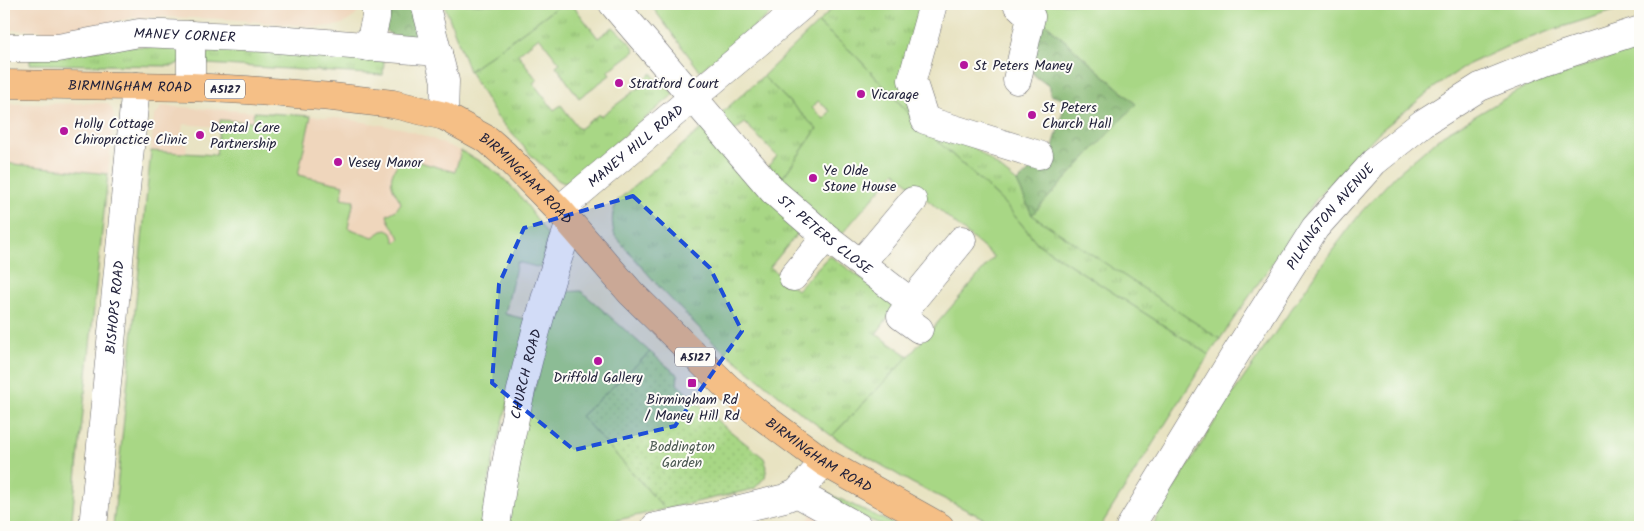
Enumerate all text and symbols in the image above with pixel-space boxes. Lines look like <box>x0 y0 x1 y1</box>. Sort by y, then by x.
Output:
street label: MANEY CORNER <box>133 23 236 49</box>
place label: St Peters Maney <box>974 55 1073 77</box>
marker: St Peters Maney <box>958 59 970 71</box>
place label: Stratford Court <box>629 73 719 95</box>
street label: BIRMINGHAM ROAD <box>68 75 192 99</box>
marker: Stratford Court <box>613 77 625 89</box>
road number: A5127 <box>205 80 245 98</box>
place label: Vicarage <box>871 84 919 106</box>
marker: Vicarage <box>855 88 867 100</box>
place label: St Peters Church Hall <box>1042 97 1112 135</box>
street label: MANEY HILL ROAD <box>583 99 689 193</box>
marker: St Peters Church Hall <box>1026 109 1038 121</box>
place label: Holly Cottage Chiropractice Clinic <box>74 113 187 151</box>
place label: Dental Care Partnership <box>210 117 280 155</box>
marker: Holly Cottage Chiropractice Clinic <box>58 125 70 137</box>
street label: BIRMINGHAM ROAD <box>475 127 577 230</box>
marker: Dental Care Partnership <box>194 129 206 141</box>
place label: Vesey Manor <box>348 152 424 174</box>
marker: Vesey Manor <box>332 156 344 168</box>
street label: PILKINGTON AVENUE <box>1281 158 1381 275</box>
place label: Ye Olde Stone House <box>823 160 897 198</box>
marker: Ye Olde Stone House <box>807 172 819 184</box>
street label: ST. PETERS CLOSE <box>772 190 877 281</box>
street label: BISHOPS ROAD <box>100 259 131 355</box>
street label: CHURCH ROAD <box>505 327 548 421</box>
road number: A5127 <box>675 348 715 367</box>
marker: Driffold Gallery <box>592 355 604 367</box>
place label: Driffold Gallery <box>553 367 643 389</box>
marker: Birmingham Rd / Maney Hill Rd <box>686 377 698 389</box>
place label: Birmingham Rd / Maney Hill Rd <box>645 389 740 427</box>
street label: BIRMINGHAM ROAD <box>761 412 876 499</box>
park label: Boddington Garden <box>649 436 715 474</box>

